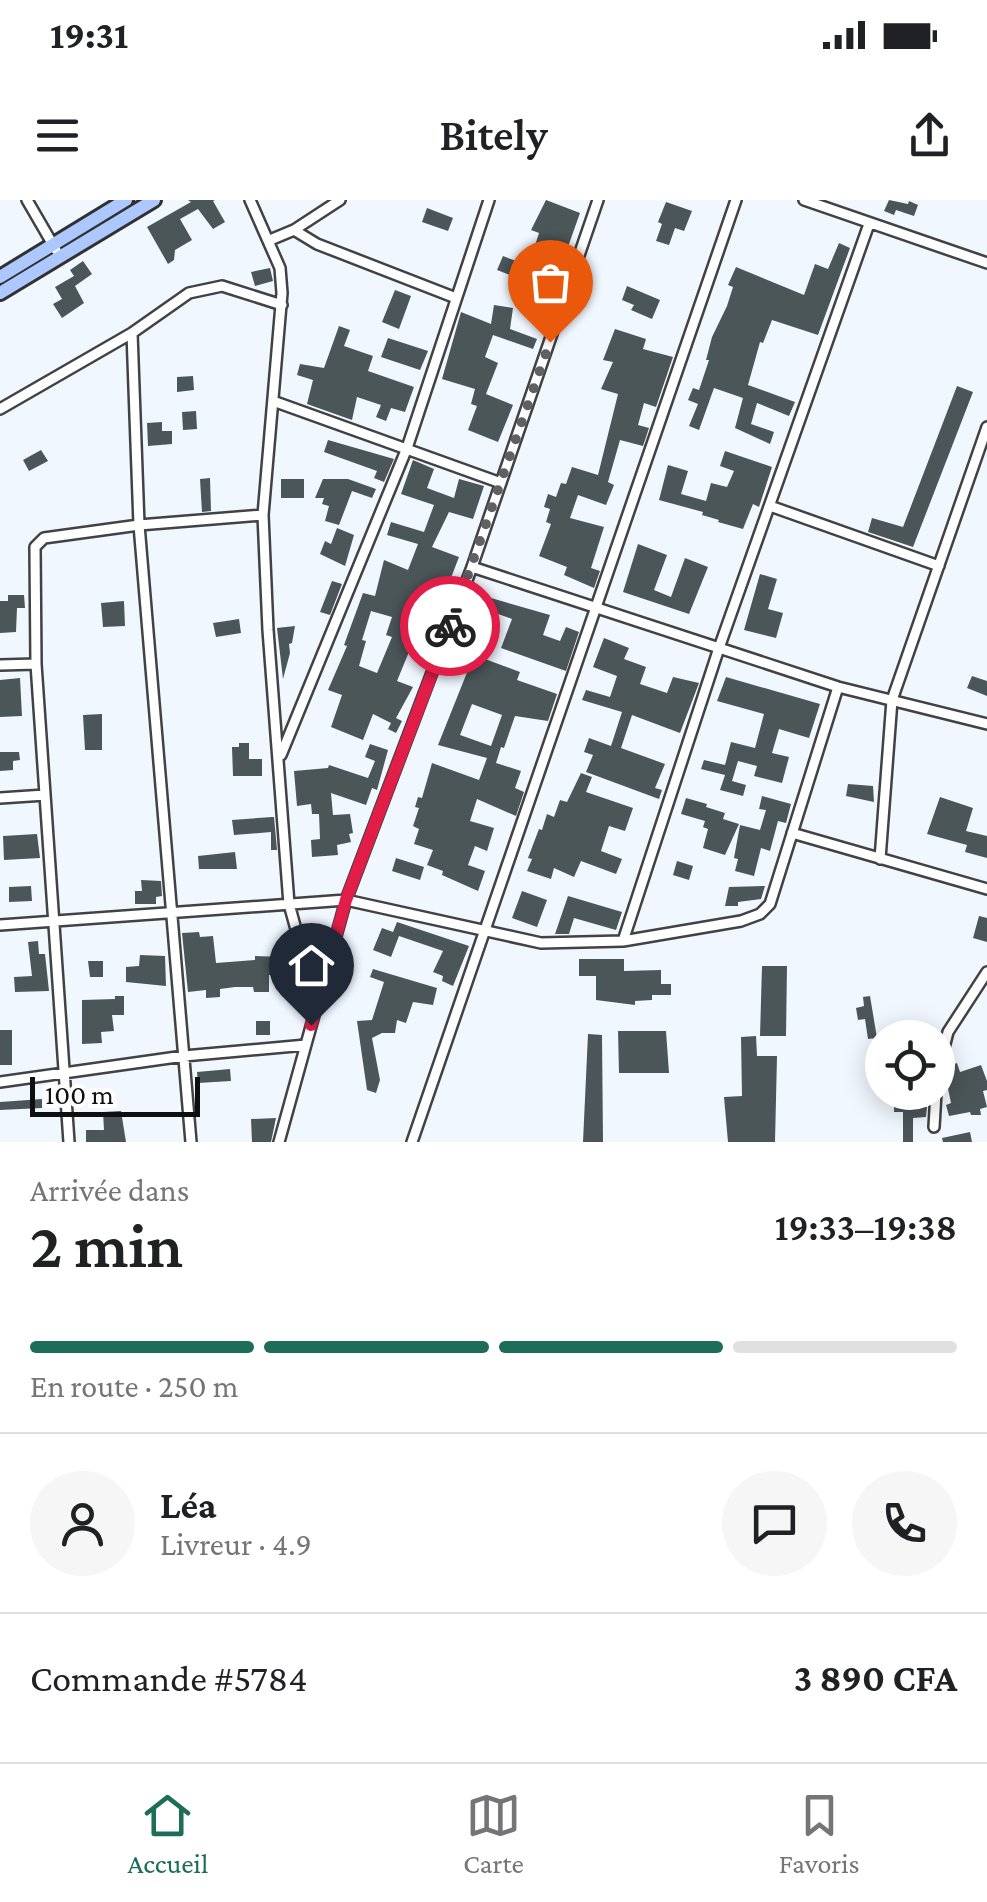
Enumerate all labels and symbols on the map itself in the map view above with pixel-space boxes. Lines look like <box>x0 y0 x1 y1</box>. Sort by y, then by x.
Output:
pin <box>508 240 593 343</box>
courier <box>400 576 500 676</box>
pin <box>269 923 354 1026</box>
scale bar <box>30 1072 200 1116</box>

